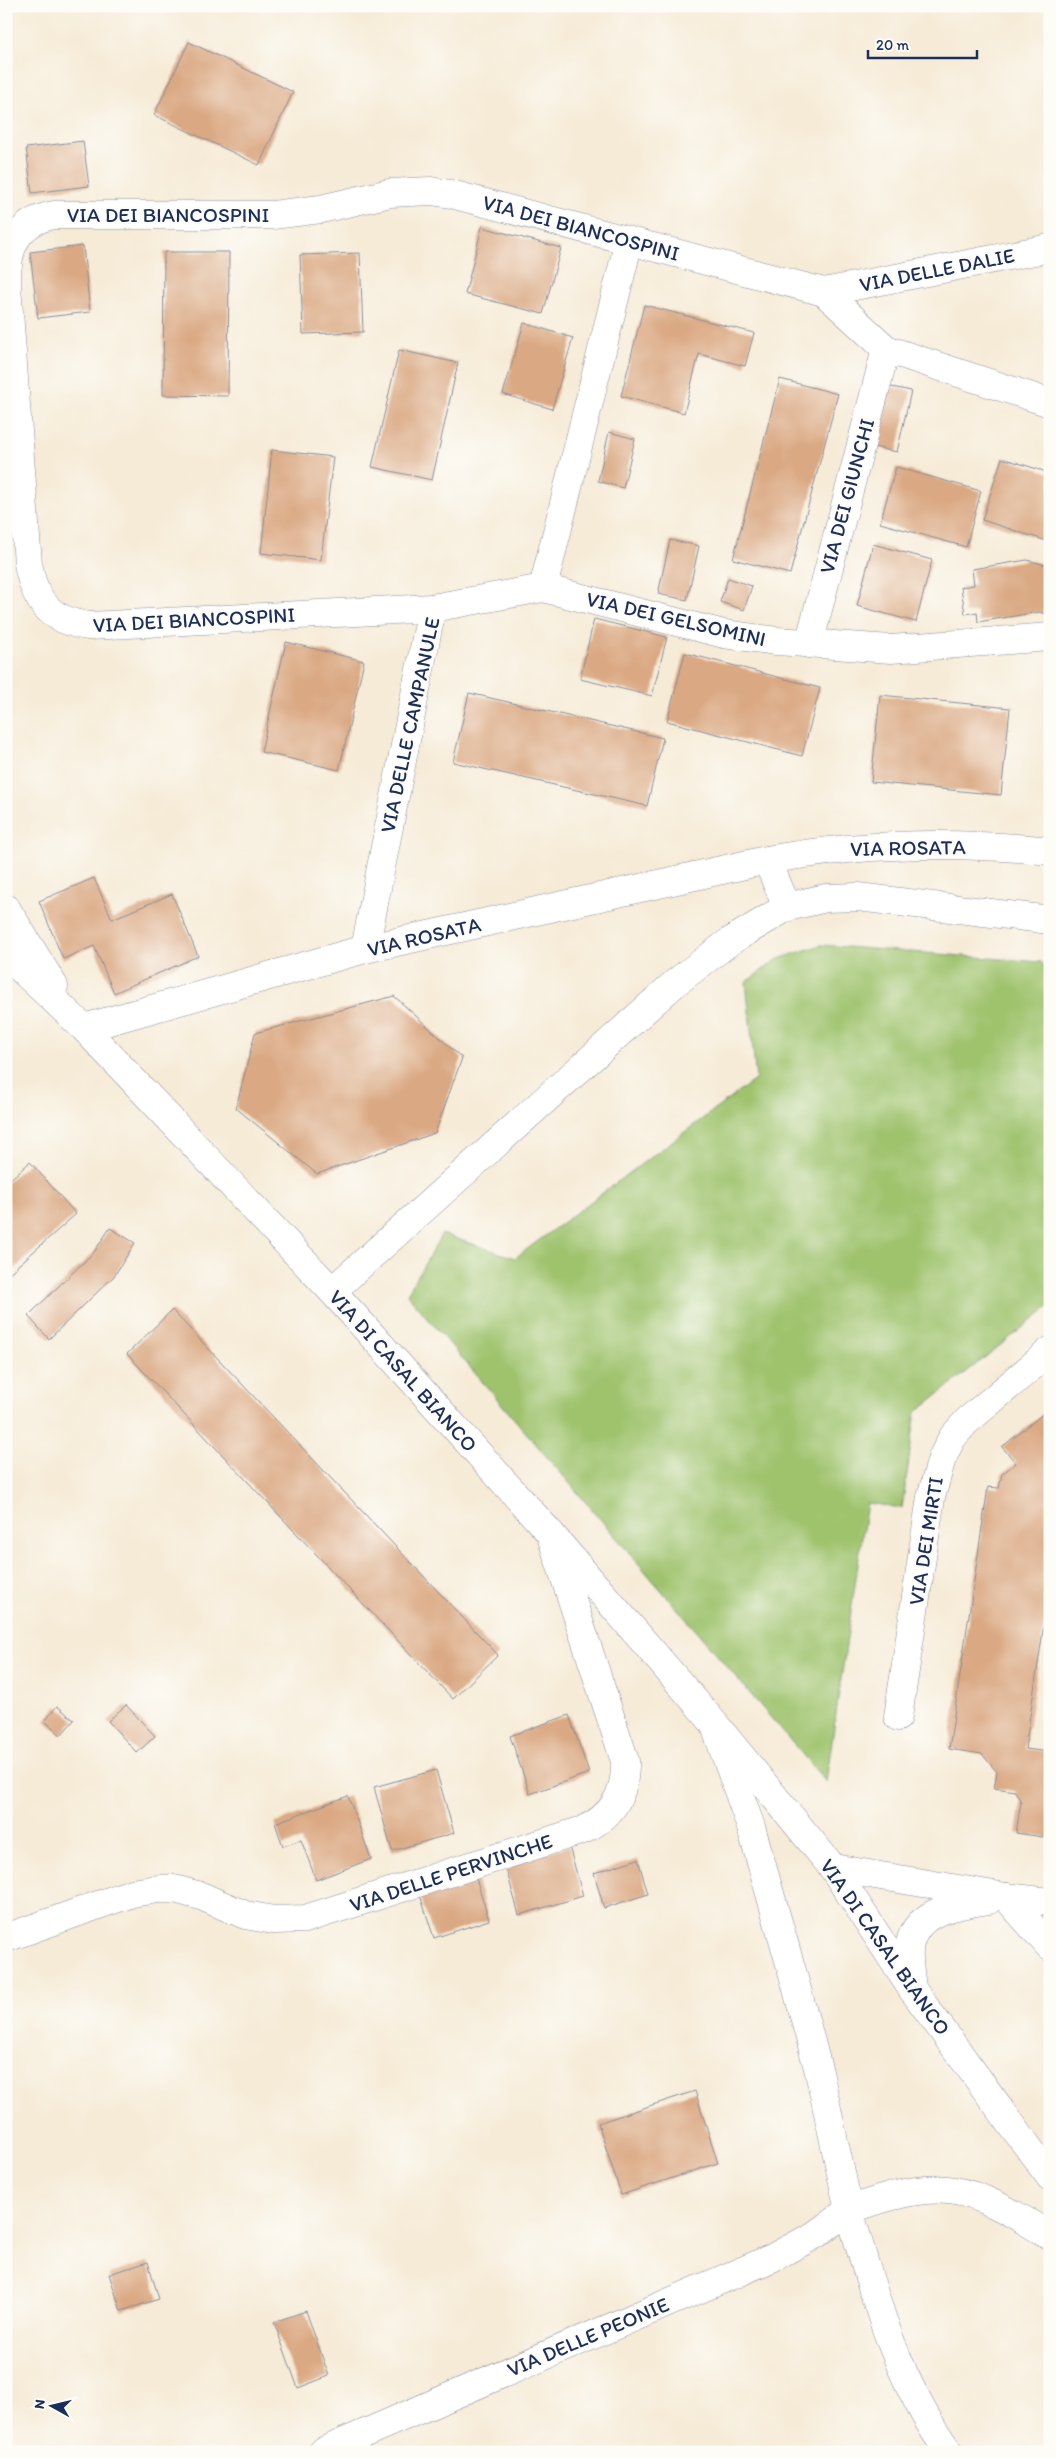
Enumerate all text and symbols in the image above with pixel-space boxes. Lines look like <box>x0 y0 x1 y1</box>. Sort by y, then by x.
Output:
scale bar <box>868 28 977 60</box>
text: 20 m <box>876 36 910 54</box>
street label: VIA DEI BIANCOSPINI <box>480 189 682 266</box>
street label: VIA DEI BIANCOSPINI <box>67 202 269 227</box>
street label: VIA DELLE DALIE <box>857 242 1017 297</box>
street label: VIA DEI GIUNCHI <box>814 415 879 576</box>
street label: VIA DEI GELSOMINI <box>584 586 768 651</box>
street label: VIA DEI BIANCOSPINI <box>92 602 296 637</box>
street label: VIA DELLE CAMPANULE <box>374 614 445 835</box>
street label: VIA ROSATA <box>850 834 967 861</box>
street label: VIA ROSATA <box>365 911 484 962</box>
street label: VIA DI CASAL BIANCO <box>324 1284 483 1457</box>
street label: VIA DEI MIRTI <box>903 1475 948 1607</box>
street label: VIA DELLE PERVINCHE <box>346 1828 555 1917</box>
street label: VIA DI CASAL BIANCO <box>815 1854 956 2040</box>
street label: VIA DELLE PEONIE <box>503 2291 673 2382</box>
north arrow <box>28 2380 78 2430</box>
text: N <box>31 2398 49 2410</box>

